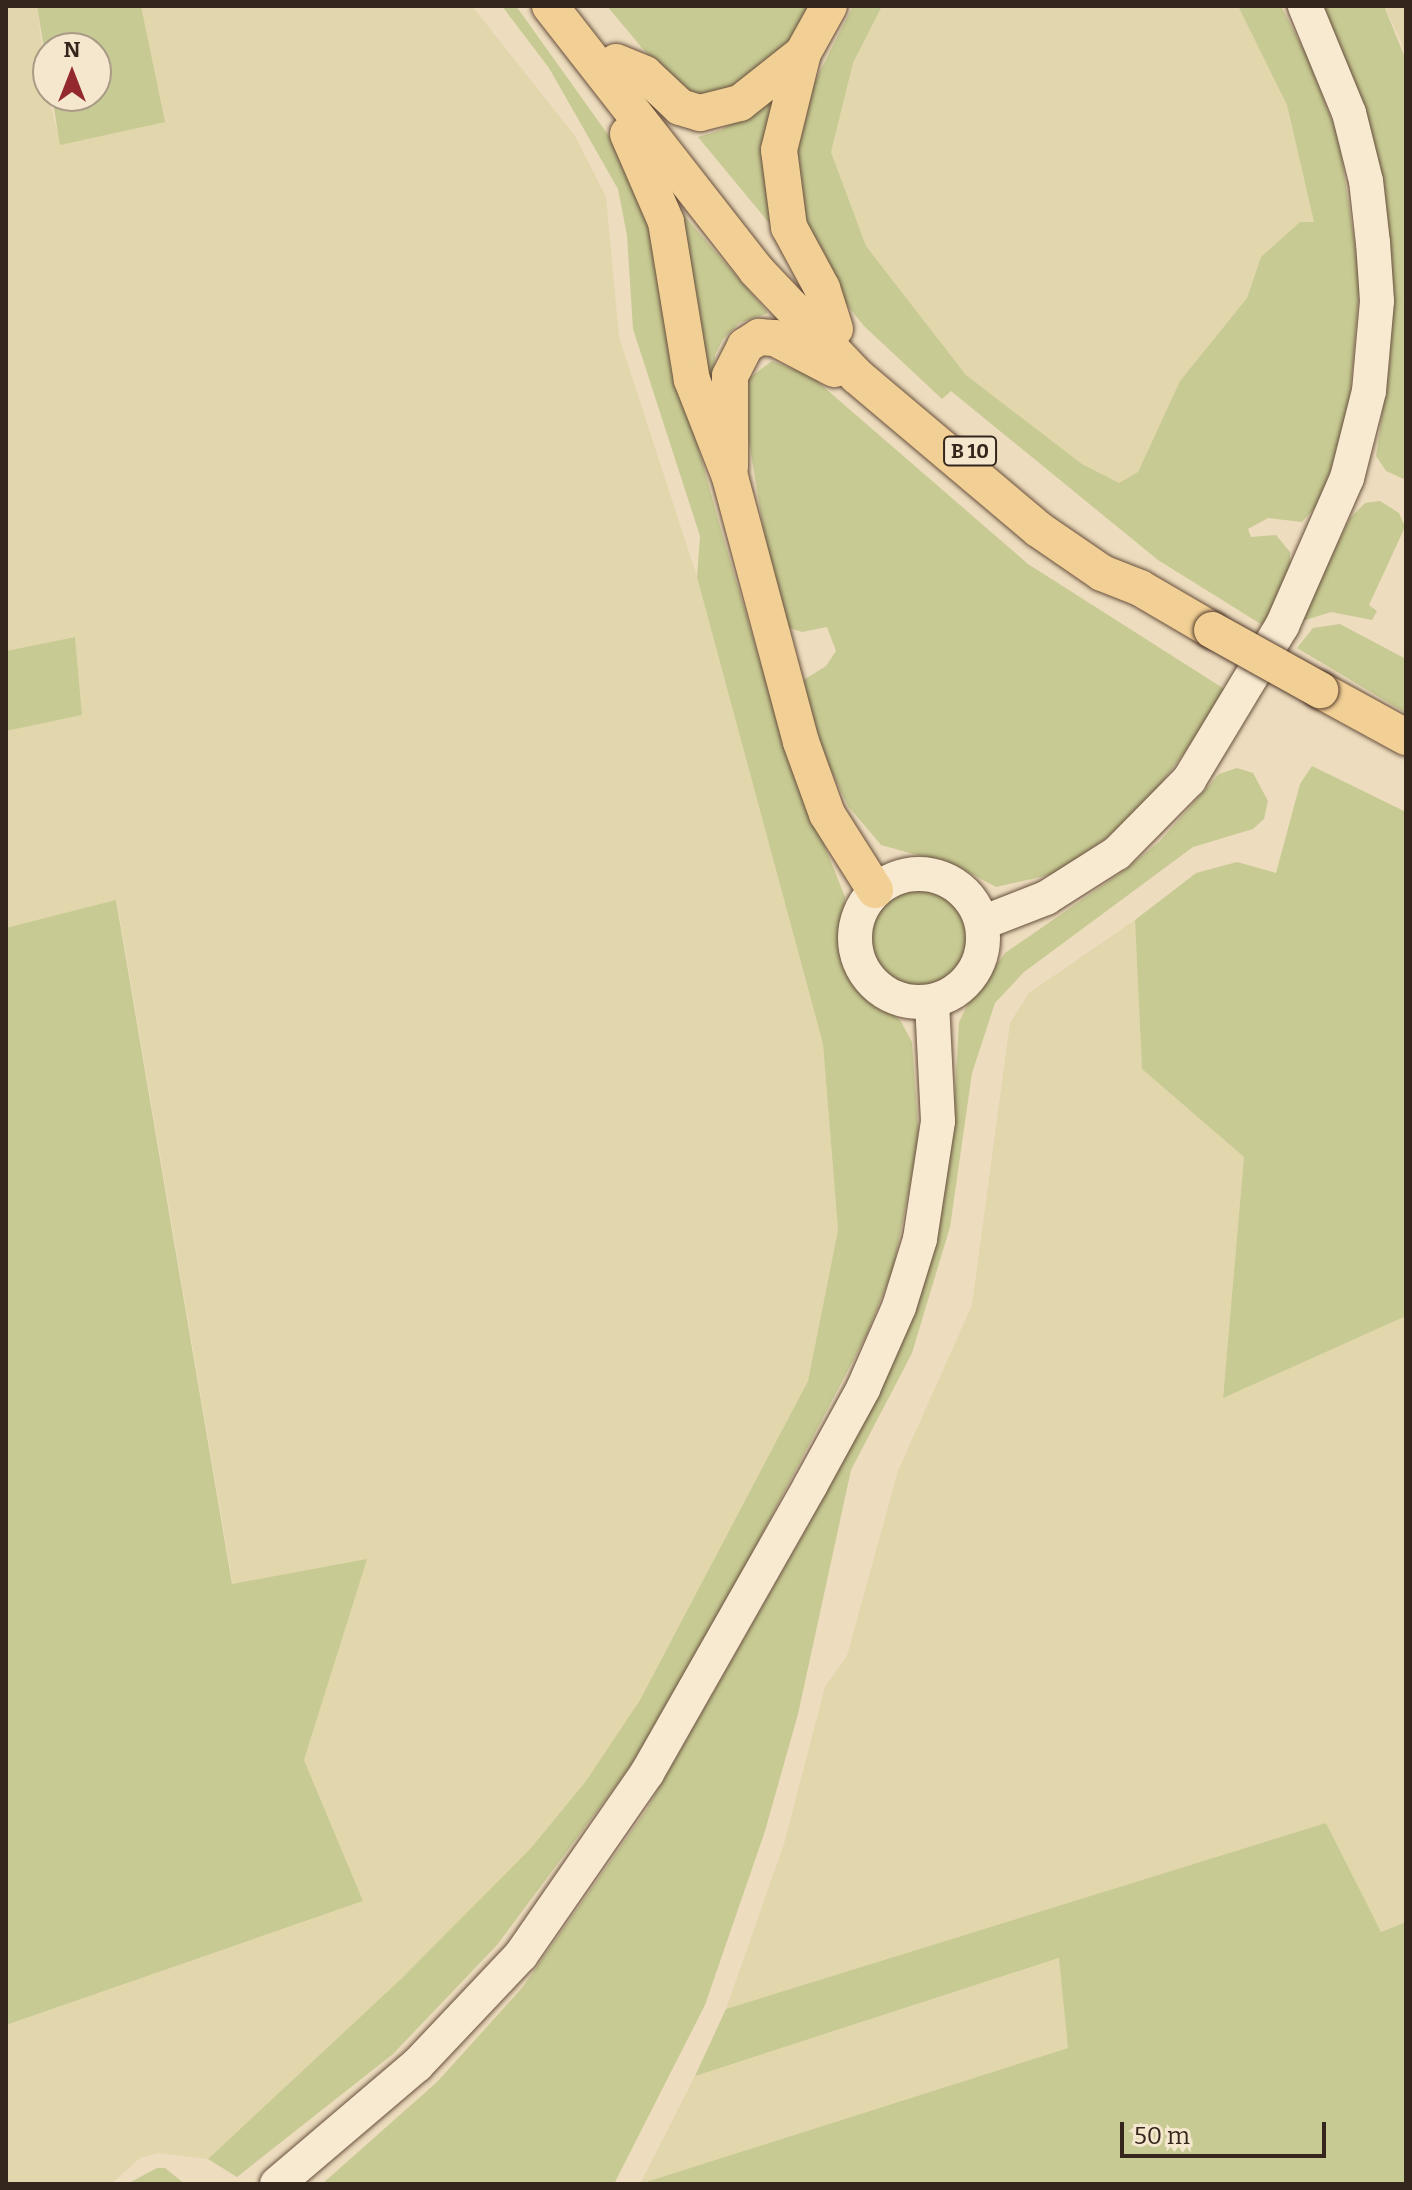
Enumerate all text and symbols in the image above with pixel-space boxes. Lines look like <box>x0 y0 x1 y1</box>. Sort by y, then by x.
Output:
north arrow <box>32 32 112 112</box>
text: N <box>64 36 80 63</box>
road number: B 10 <box>942 435 998 467</box>
scale bar <box>1124 2106 1330 2156</box>
text: 50 m <box>1134 2122 1190 2150</box>

